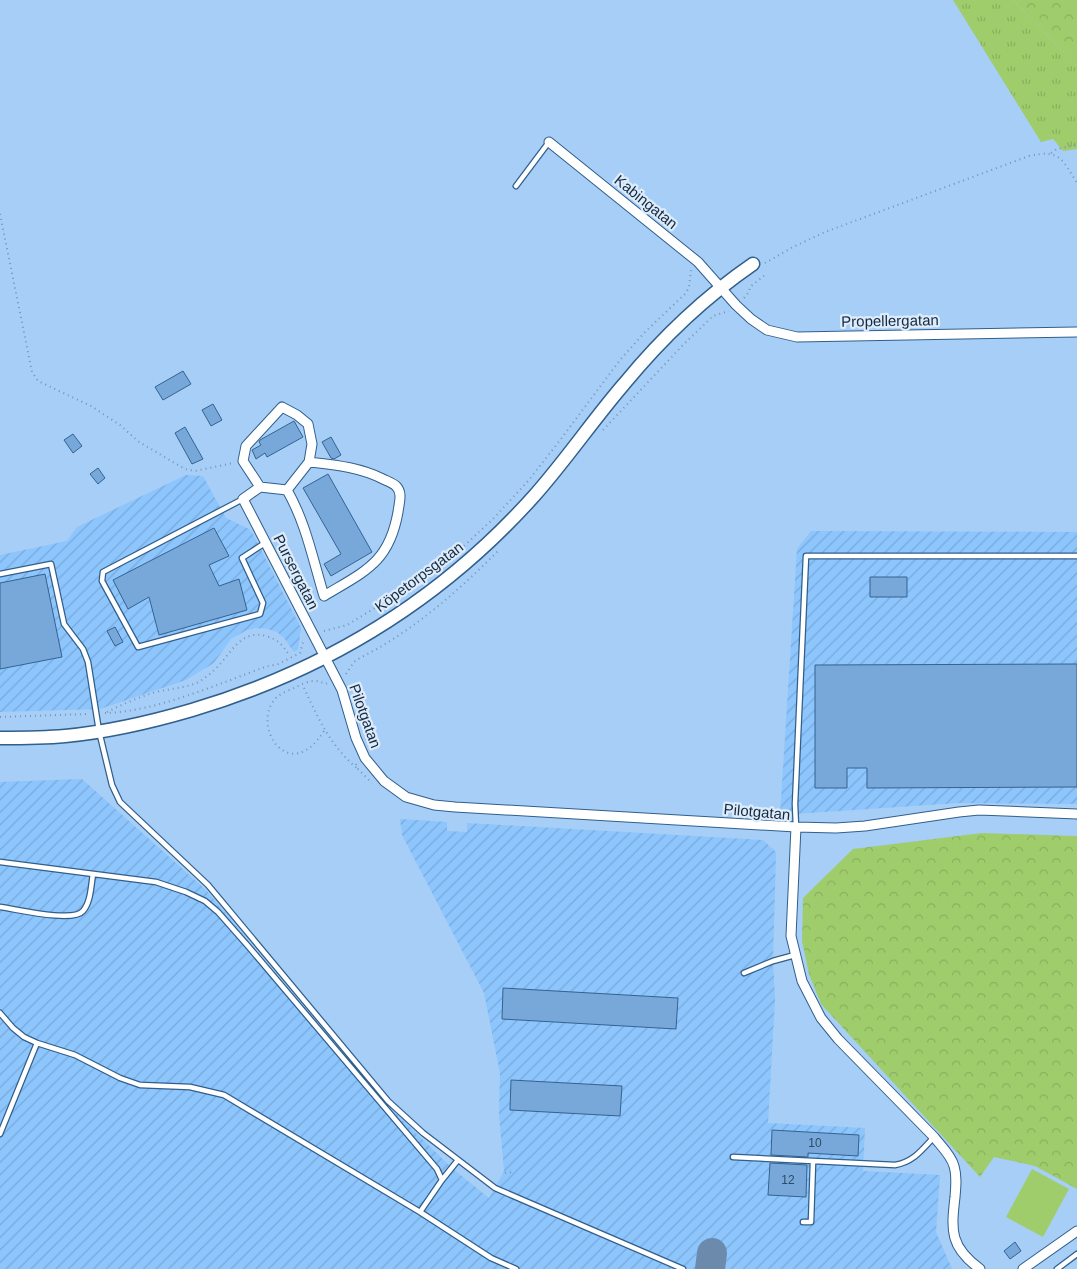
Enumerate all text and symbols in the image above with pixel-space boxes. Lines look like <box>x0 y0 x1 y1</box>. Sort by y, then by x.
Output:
street label: Kabingatan <box>611 171 681 232</box>
street label: Propellergatan <box>841 311 939 330</box>
street label: Pursergatan <box>270 532 323 612</box>
street label: Köpetorpsgatan <box>371 538 466 615</box>
street label: Pilotgatan <box>346 682 385 750</box>
street label: Pilotgatan <box>723 800 791 823</box>
house number: 10 <box>808 1136 822 1150</box>
house number: 12 <box>781 1173 795 1187</box>

